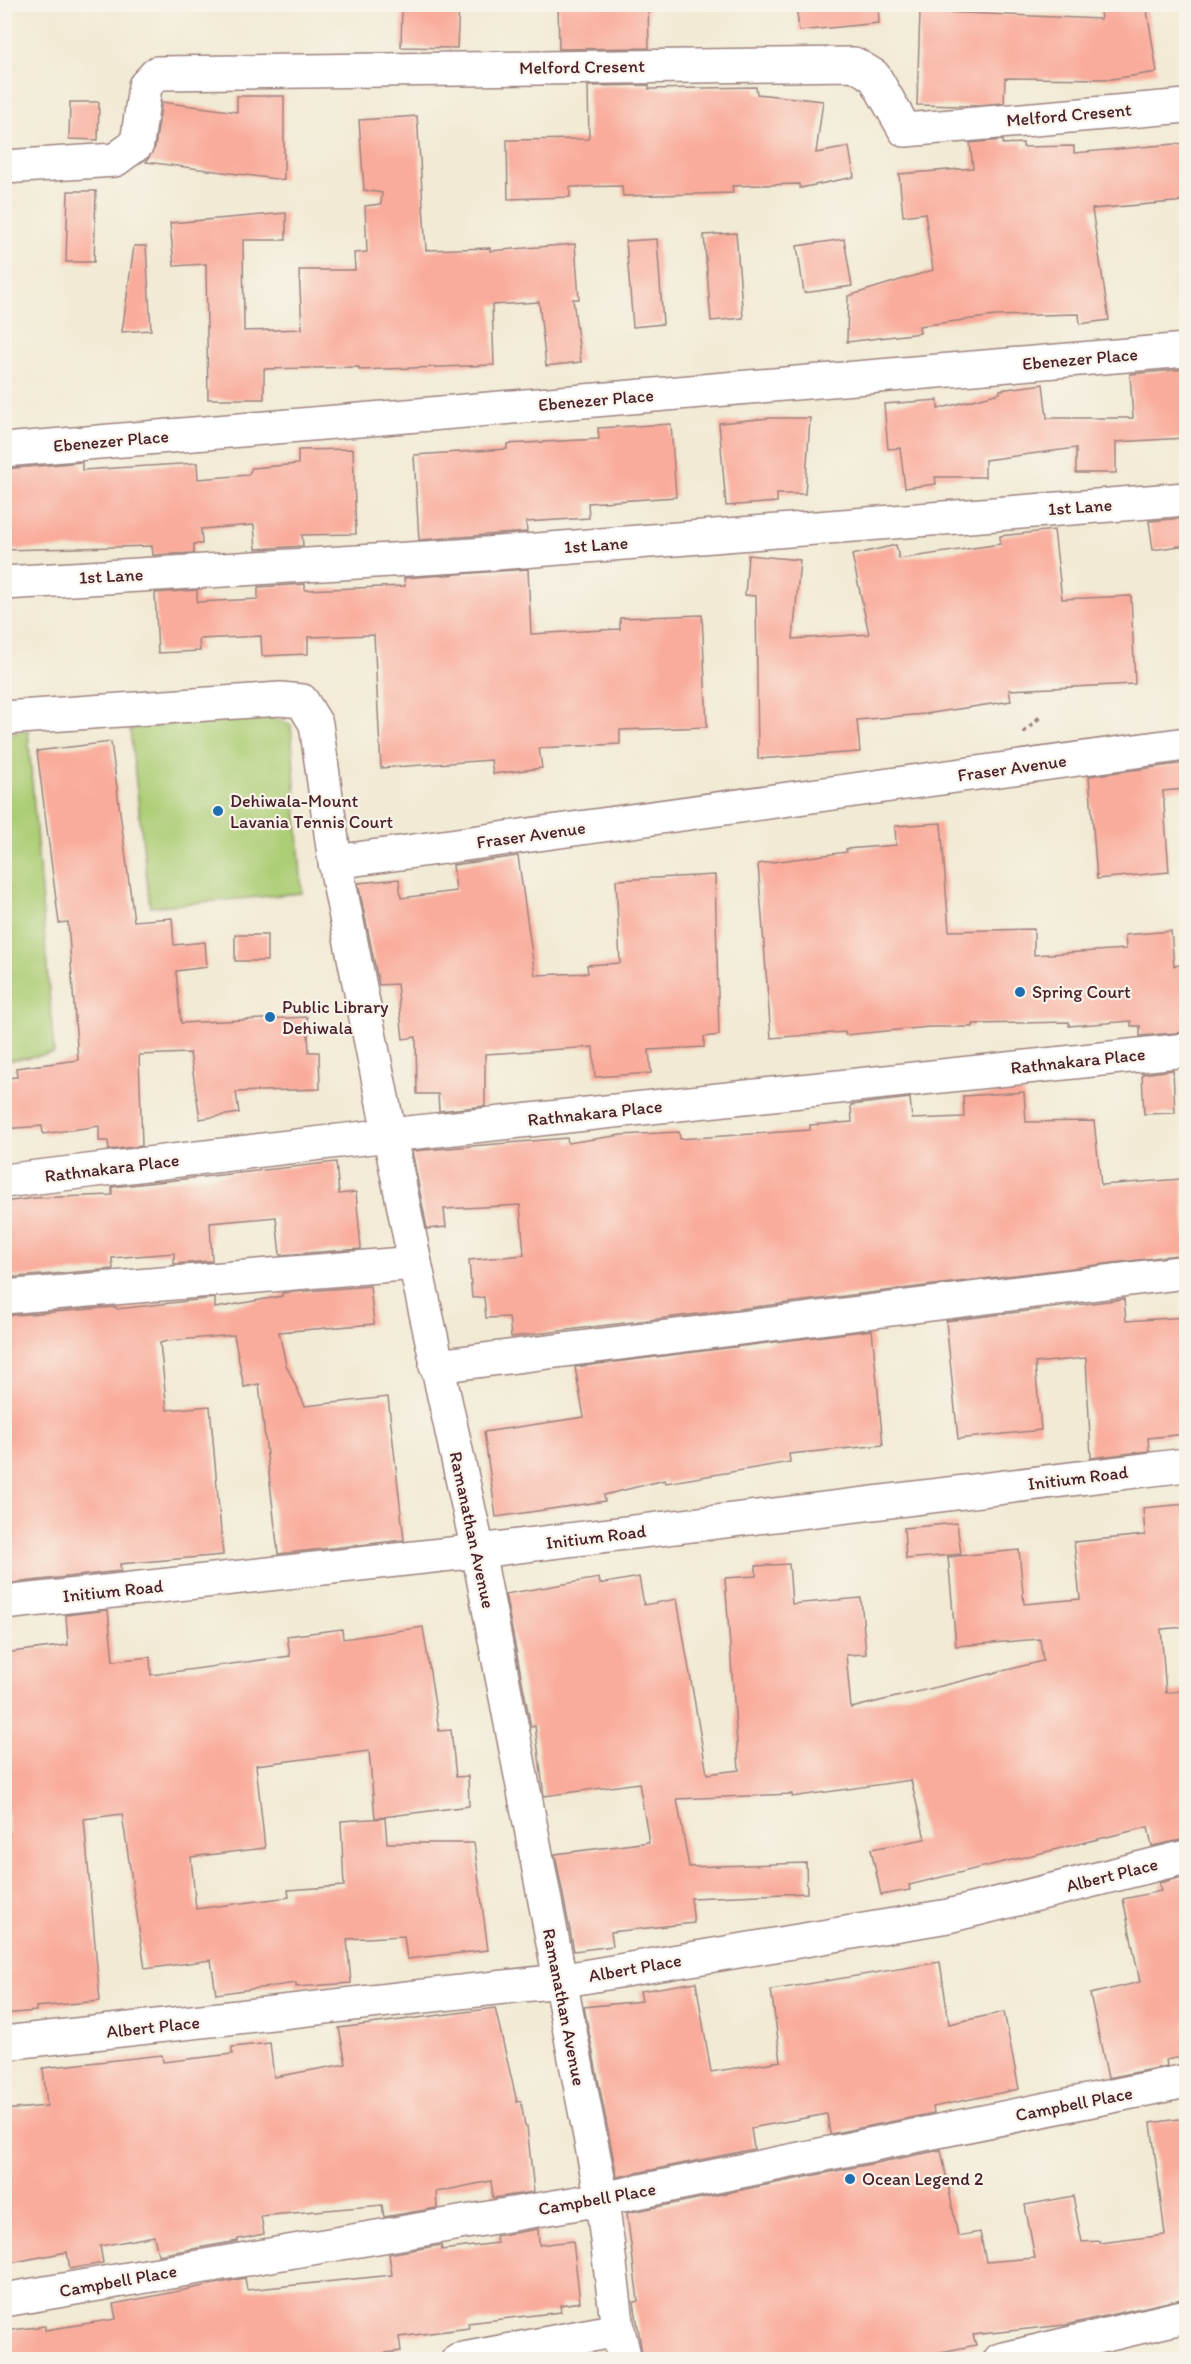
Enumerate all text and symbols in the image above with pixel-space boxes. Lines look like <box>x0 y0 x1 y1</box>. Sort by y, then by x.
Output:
street label: Melford Cresent <box>519 55 645 79</box>
street label: Melford Cresent <box>1006 99 1133 131</box>
street label: Ebenezer Place <box>1021 343 1139 375</box>
street label: Ebenezer Place <box>537 384 655 416</box>
street label: Ebenezer Place <box>52 425 170 457</box>
street label: 1st Lane <box>1047 494 1113 520</box>
street label: 1st Lane <box>563 532 629 558</box>
street label: 1st Lane <box>78 563 144 589</box>
street label: Fraser Avenue <box>956 749 1068 787</box>
place label: Dehiwala-Mount Lavania Tennis Court <box>230 790 394 833</box>
marker: Dehiwala-Mount Lavania Tennis Court <box>211 804 225 818</box>
street label: Fraser Avenue <box>475 816 587 854</box>
place label: Spring Court <box>1032 981 1131 1003</box>
marker: Spring Court <box>1013 985 1027 999</box>
place label: Public Library Dehiwala <box>282 996 389 1039</box>
marker: Public Library Dehiwala <box>263 1010 277 1024</box>
street label: Rathnakara Place <box>1010 1043 1146 1079</box>
street label: Rathnakara Place <box>527 1095 663 1131</box>
street label: Rathnakara Place <box>43 1149 181 1187</box>
street label: Ramanathan Avenue <box>445 1450 499 1610</box>
street label: Initium Road <box>1027 1461 1129 1495</box>
street label: Initium Road <box>545 1520 647 1554</box>
street label: Initium Road <box>62 1575 164 1607</box>
street label: Albert Place <box>1064 1853 1160 1897</box>
street label: Ramanathan Avenue <box>538 1926 590 2088</box>
street label: Albert Place <box>587 1949 683 1987</box>
street label: Albert Place <box>105 2011 201 2043</box>
street label: Campbell Place <box>1014 2082 1134 2126</box>
place label: Ocean Legend 2 <box>862 2168 984 2190</box>
marker: Ocean Legend 2 <box>843 2172 857 2186</box>
street label: Campbell Place <box>537 2178 657 2220</box>
street label: Campbell Place <box>58 2260 178 2302</box>

